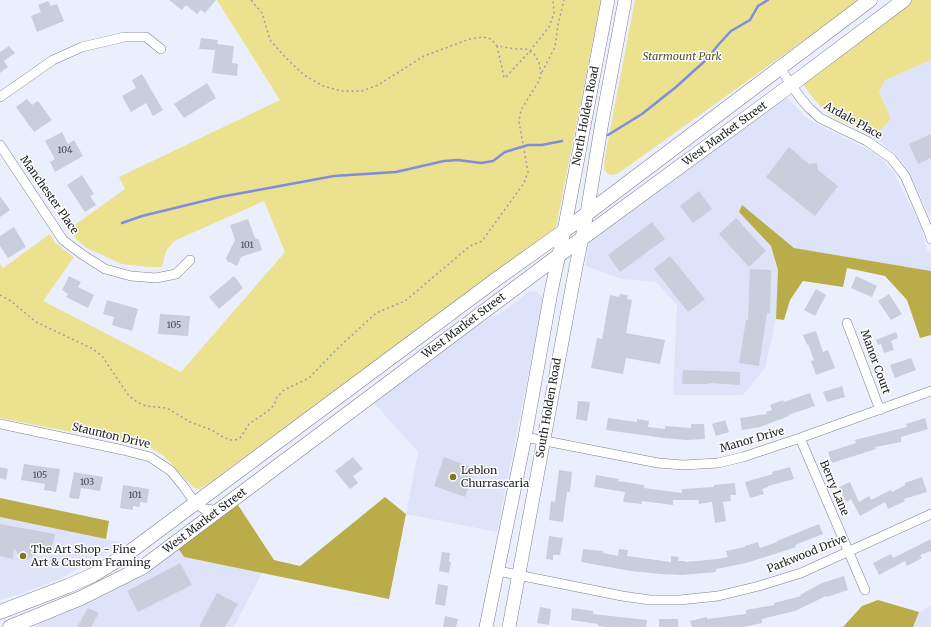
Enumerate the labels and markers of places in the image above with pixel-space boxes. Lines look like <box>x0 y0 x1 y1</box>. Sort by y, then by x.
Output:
place label: Leblon Churrascaria <box>461 464 529 490</box>
marker: Leblon Churrascaria <box>448 472 458 482</box>
place label: The Art Shop - Fine Art & Custom Framing <box>31 543 150 569</box>
marker: The Art Shop - Fine Art & Custom Framing <box>18 551 28 561</box>

